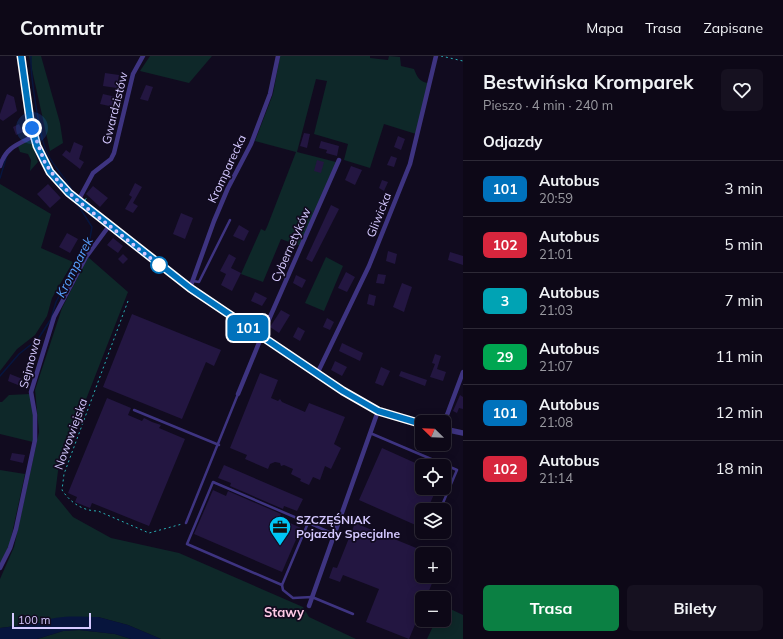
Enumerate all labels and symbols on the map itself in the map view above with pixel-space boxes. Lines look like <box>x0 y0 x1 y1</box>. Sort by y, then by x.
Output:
street label: Gwardzistów <box>98 70 131 146</box>
your location <box>22 118 42 138</box>
street label: Kromparecka <box>204 132 249 205</box>
street label: Gliwicka <box>363 190 394 239</box>
street label: Cybernetyków <box>267 205 314 284</box>
water label: Kromparek <box>52 234 96 300</box>
unlabelled marker <box>150 256 168 274</box>
line badge: 101 <box>225 315 271 341</box>
street label: Sejmowa <box>16 336 43 390</box>
street label: Nowowiejska <box>51 396 90 472</box>
north arrow <box>415 415 451 451</box>
place label: SZCZĘŚNIAK Pojazdy Specjalne <box>296 512 401 541</box>
office icon: SZCZĘŚNIAK Pojazdy Specjalne <box>267 514 293 547</box>
district label: Stawy <box>264 604 305 621</box>
scale bar <box>12 611 91 630</box>

